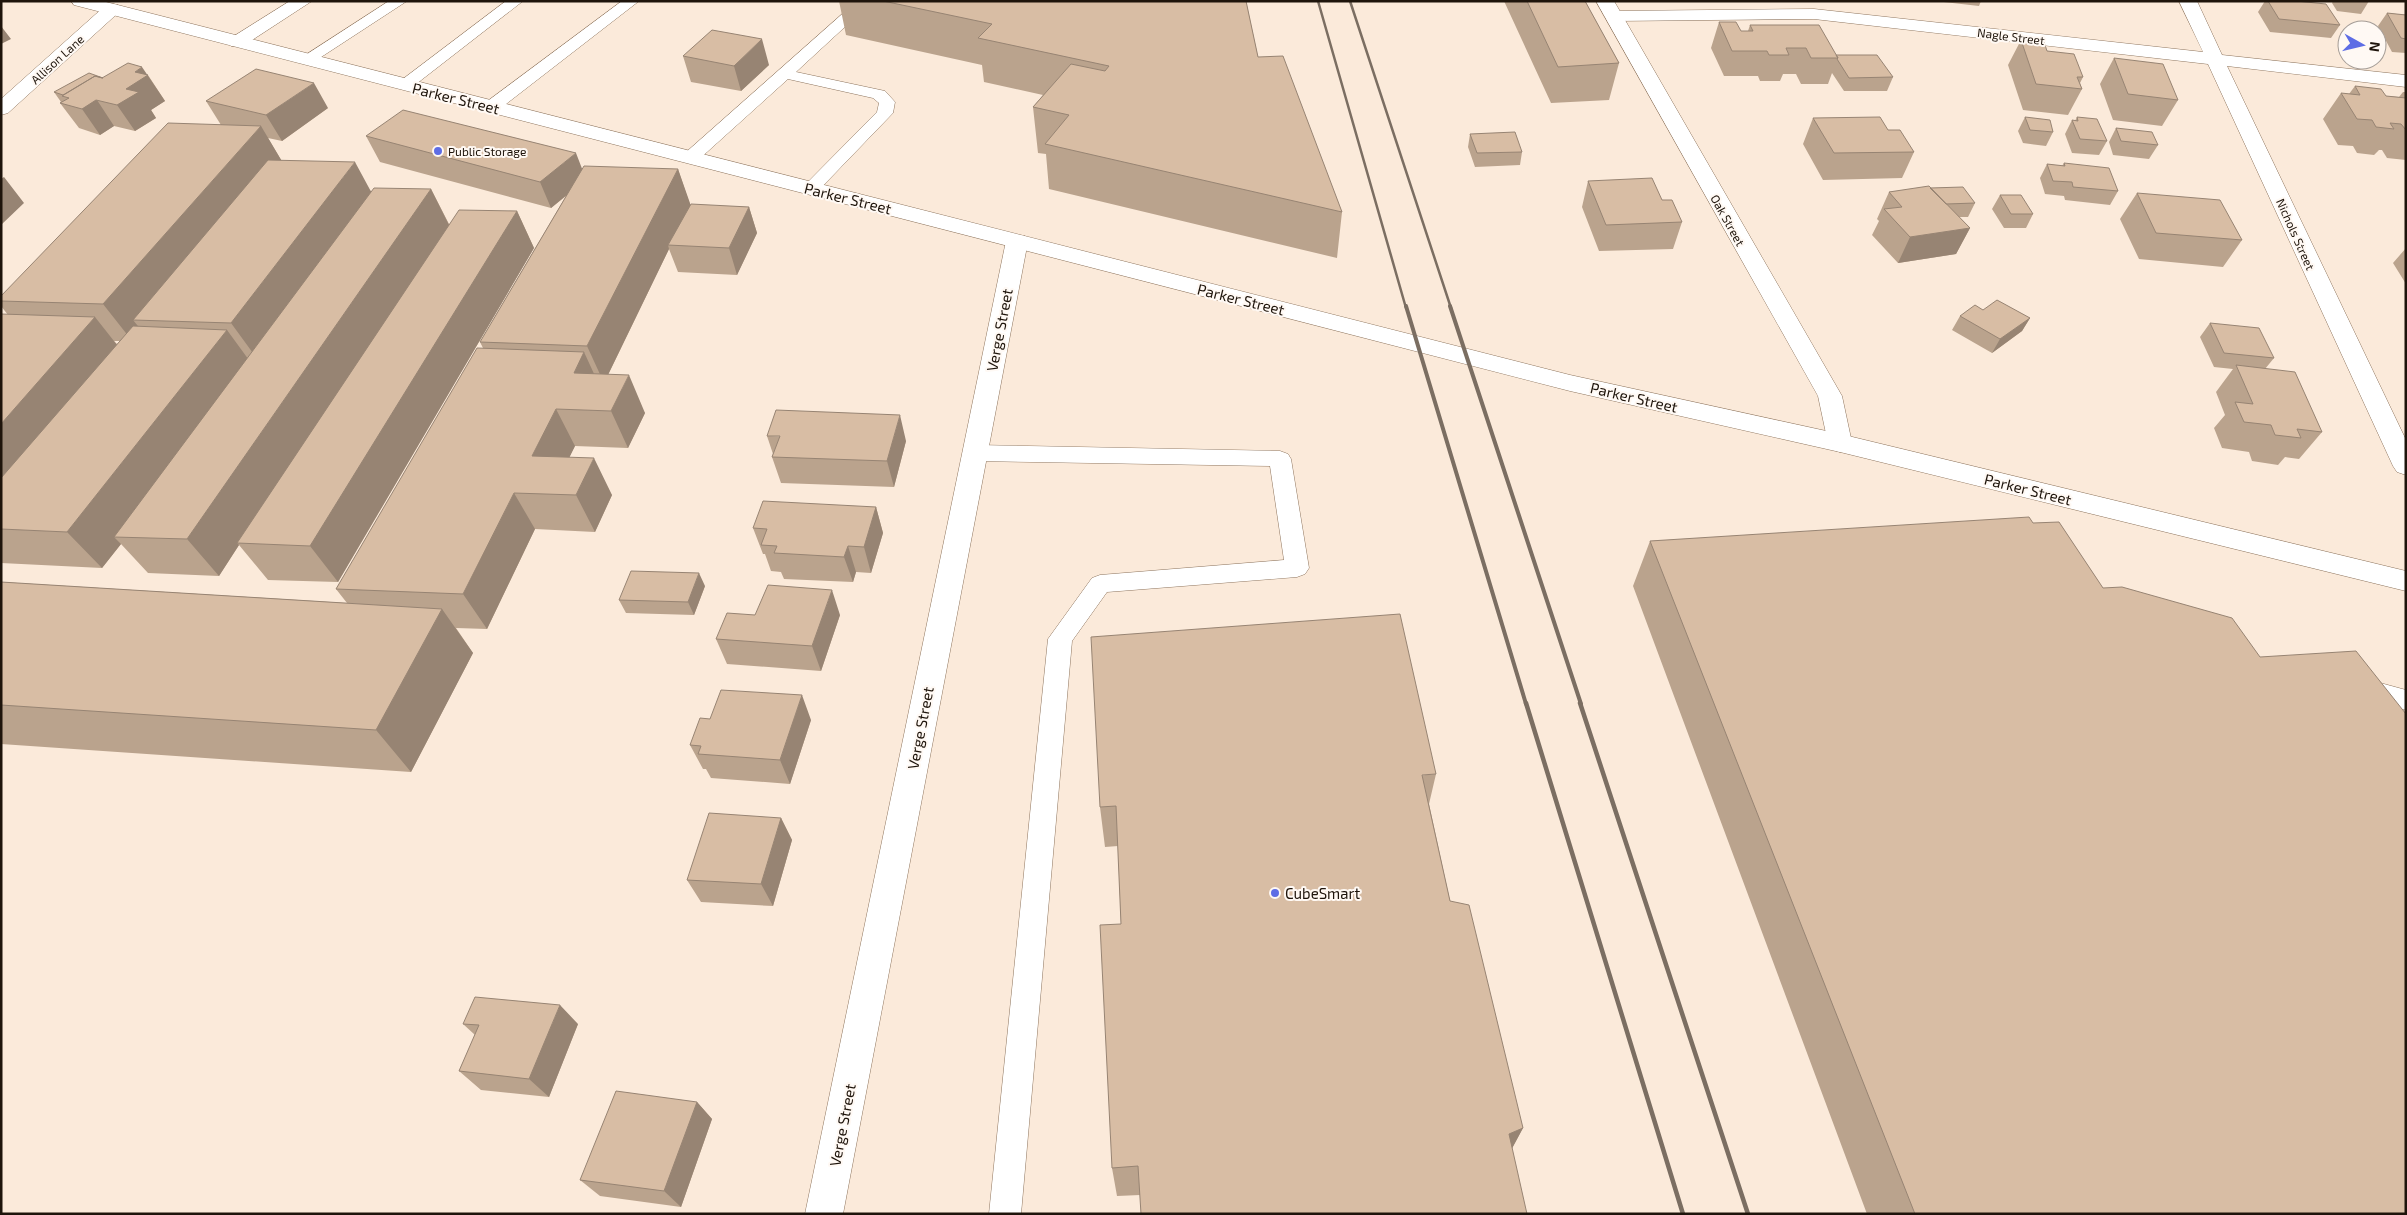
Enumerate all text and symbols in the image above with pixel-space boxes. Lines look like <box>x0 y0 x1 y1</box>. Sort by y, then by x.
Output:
north arrow <box>2337 20 2387 70</box>
street label: Nagle Street <box>1977 25 2046 47</box>
street label: Allison Lane <box>28 32 86 86</box>
text: N <box>2366 41 2384 53</box>
street label: Parker Street <box>411 78 502 118</box>
place label: Public Storage <box>448 144 526 158</box>
marker: Public Storage <box>432 145 444 157</box>
street label: Parker Street <box>803 178 894 218</box>
street label: Oak Street <box>1708 192 1748 249</box>
street label: Nichols Street <box>2274 196 2318 272</box>
street label: Parker Street <box>1196 279 1287 319</box>
street label: Verge Street <box>982 287 1016 373</box>
street label: Parker Street <box>1588 378 1680 416</box>
street label: Parker Street <box>1983 469 2074 509</box>
street label: Verge Street <box>903 685 937 771</box>
place label: CubeSmart <box>1285 884 1361 902</box>
marker: CubeSmart <box>1269 887 1281 899</box>
street label: Verge Street <box>825 1082 859 1168</box>

